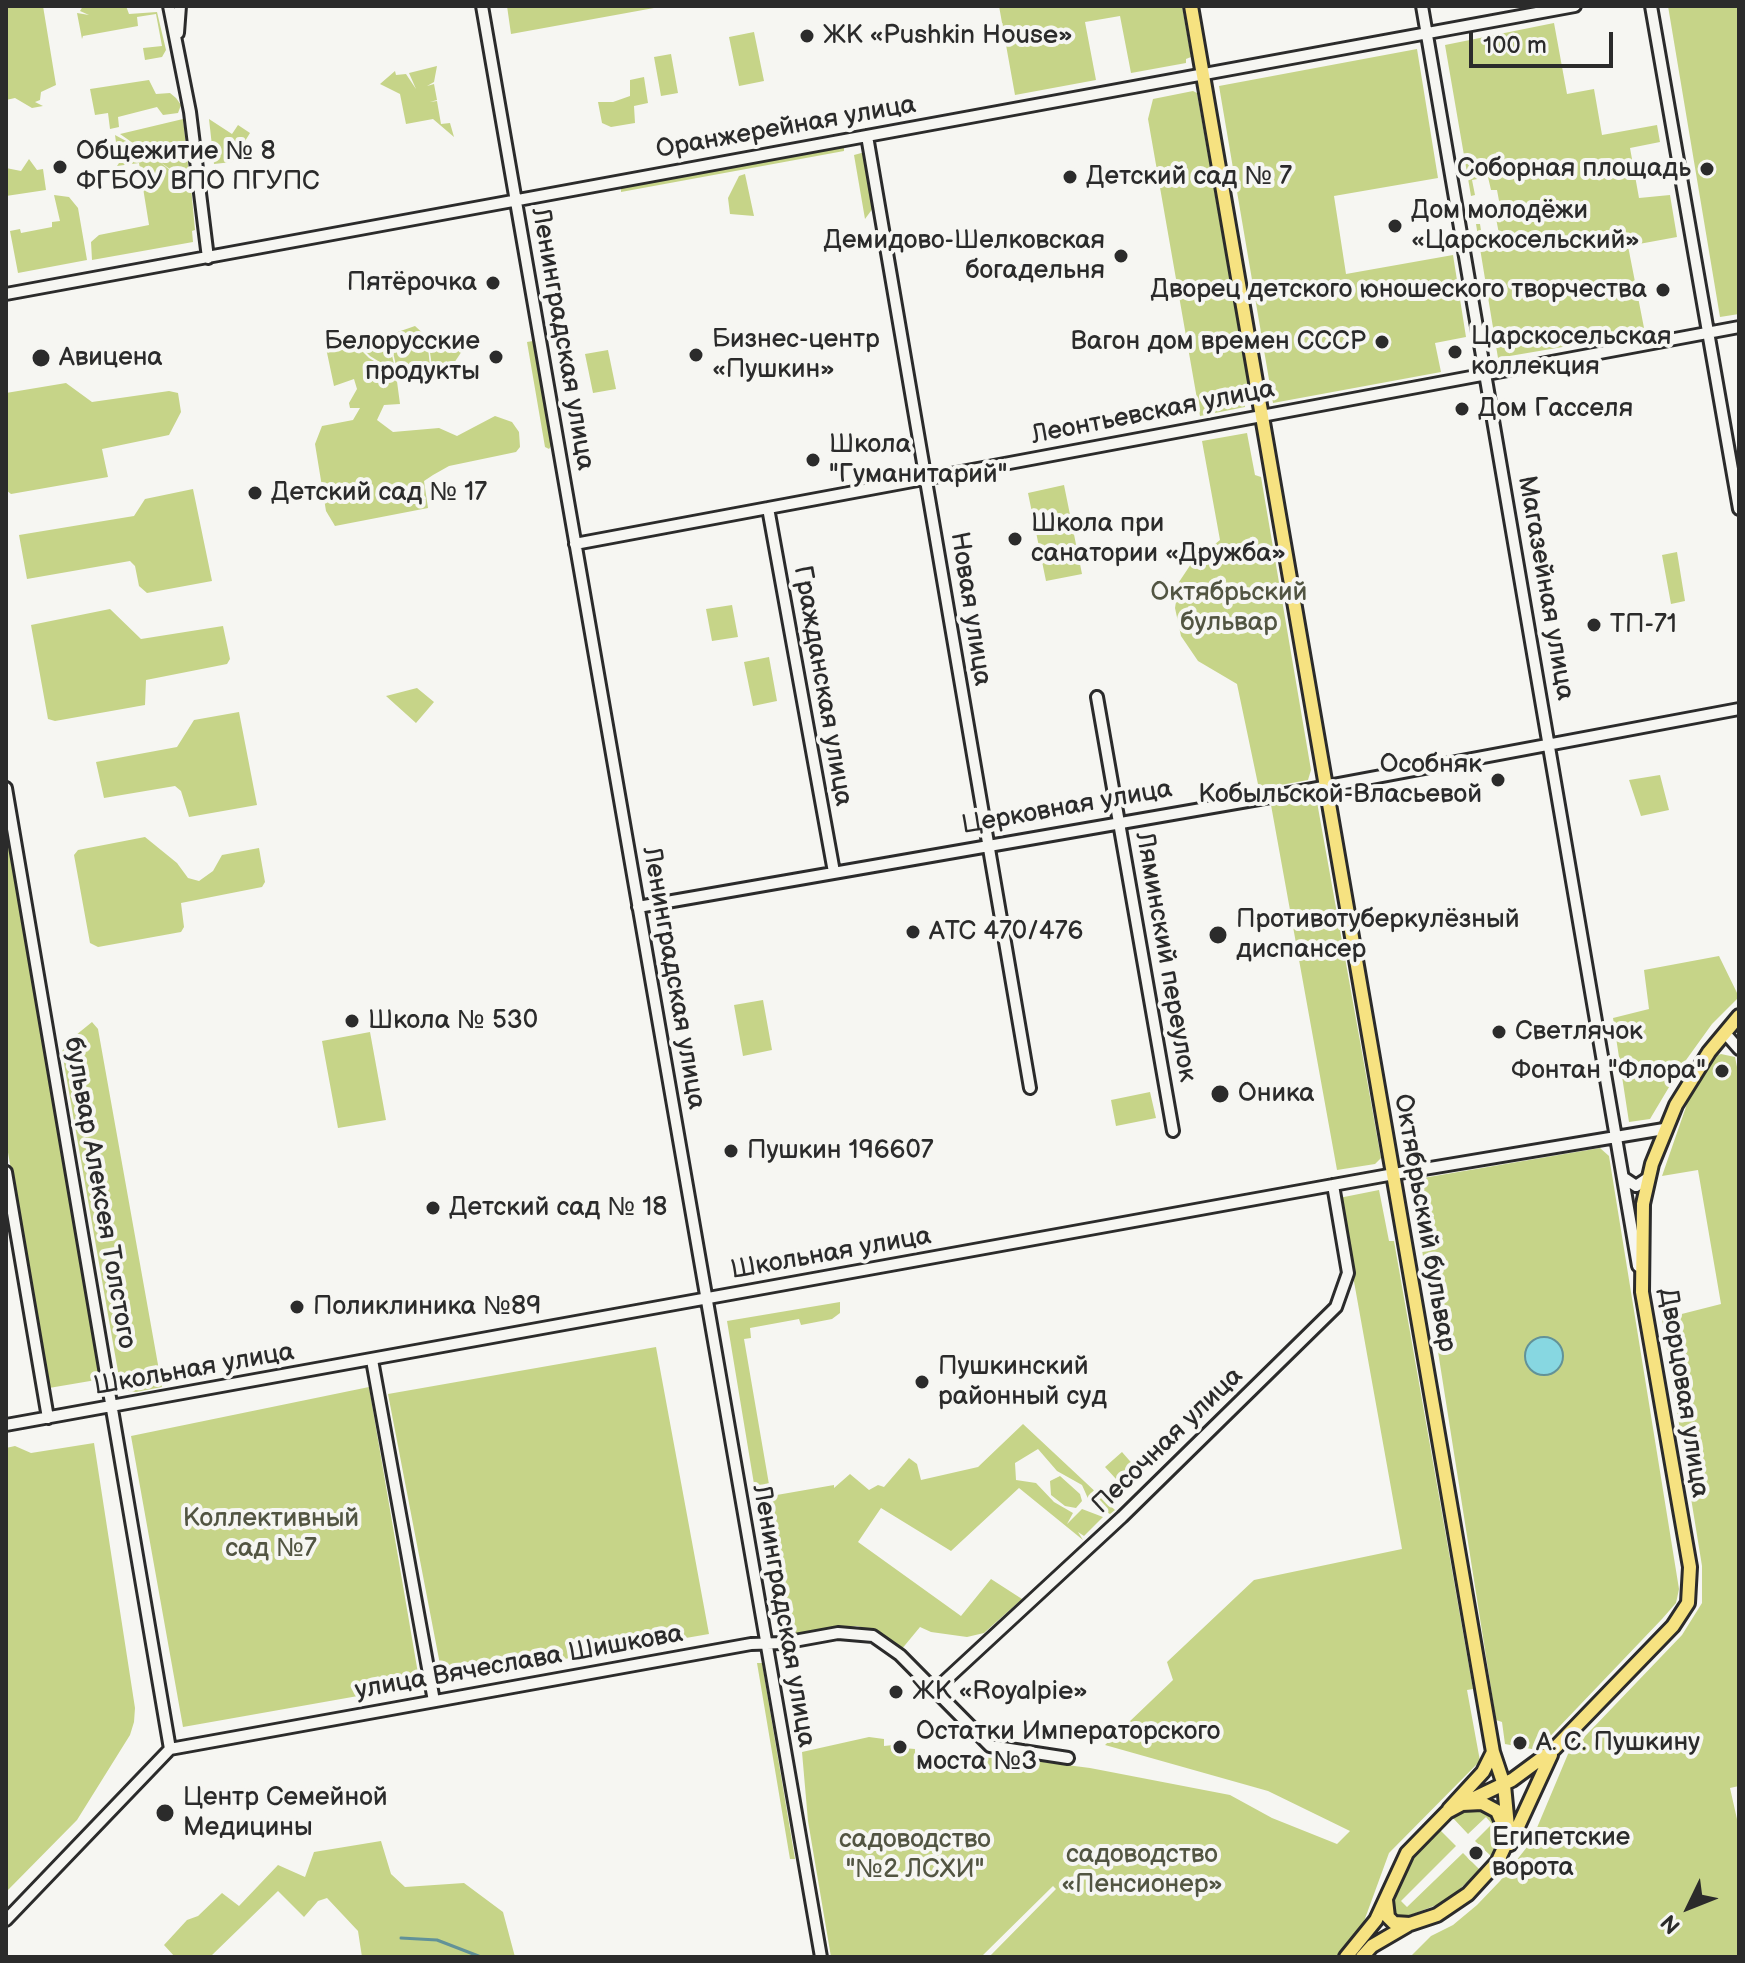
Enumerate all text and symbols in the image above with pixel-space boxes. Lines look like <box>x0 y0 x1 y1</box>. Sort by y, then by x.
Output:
scale bar <box>1473 16 1617 66</box>
place label: ЖК «Pushkin House» <box>823 20 1073 52</box>
marker: ЖК «Pushkin House» <box>798 27 816 45</box>
text: 100 m <box>1483 31 1547 60</box>
street label: Оранжерейная улица <box>654 90 918 166</box>
place label: Общежитие № 8 ФГБОУ ВПО ПГУПС <box>76 136 320 198</box>
place label: Соборная площадь <box>1457 153 1691 185</box>
marker: Общежитие № 8 ФГБОУ ВПО ПГУПС <box>51 158 69 176</box>
marker: Соборная площадь <box>1698 160 1716 178</box>
place label: Детский сад № 7 <box>1086 161 1292 193</box>
marker: Детский сад № 7 <box>1061 168 1079 186</box>
place label: Дом молодёжи «Царскосельский» <box>1411 195 1640 256</box>
street label: Ленинградская улица <box>524 205 600 473</box>
marker: Дом молодёжи «Царскосельский» <box>1386 217 1404 235</box>
place label: Демидово-Шелковская богадельня <box>823 225 1105 286</box>
marker: Демидово-Шелковская богадельня <box>1112 247 1130 265</box>
place label: Пятёрочка <box>347 267 477 299</box>
marker: Пятёрочка <box>484 274 502 292</box>
place label: Дворец детского юношеского творчества <box>1151 274 1647 306</box>
marker: Дворец детского юношеского творчества <box>1654 281 1672 299</box>
place label: Царскосельская коллекция <box>1471 321 1672 382</box>
place label: Бизнес-центр «Пушкин» <box>712 324 880 386</box>
place label: Белорусские продукты <box>324 326 480 388</box>
place label: Вагон дом времен СССР <box>1070 326 1366 358</box>
marker: Вагон дом времен СССР <box>1373 333 1391 351</box>
place label: Авицена <box>59 342 163 374</box>
marker: Царскосельская коллекция <box>1446 343 1464 361</box>
marker: Бизнес-центр «Пушкин» <box>687 346 705 364</box>
marker: Авицена <box>30 347 52 369</box>
marker: Белорусские продукты <box>487 348 505 366</box>
street label: Леонтьевская улица <box>1029 374 1277 452</box>
place label: Дом Гасселя <box>1478 393 1633 425</box>
marker: Дом Гасселя <box>1453 400 1471 418</box>
place label: Школа "Гуманитарий" <box>829 429 1007 490</box>
marker: Школа "Гуманитарий" <box>804 451 822 469</box>
street label: Магазейная улица <box>1510 473 1580 703</box>
place label: Детский сад № 17 <box>271 477 487 509</box>
marker: Детский сад № 17 <box>246 484 264 502</box>
place label: Школа при санатории «Дружба» <box>1031 508 1286 570</box>
street label: Новая улица <box>942 530 998 688</box>
marker: Школа при санатории «Дружба» <box>1006 530 1024 548</box>
street label: Гражданская улица <box>786 563 858 809</box>
park label: Октябрьский бульвар <box>1151 577 1307 638</box>
place label: ТП-71 <box>1610 609 1677 641</box>
marker: ТП-71 <box>1585 616 1603 634</box>
place label: Особняк Кобыльской-Власьевой <box>1198 749 1482 810</box>
marker: Особняк Кобыльской-Власьевой <box>1489 771 1507 789</box>
street label: Церковная улица <box>959 774 1175 842</box>
street label: Ляминский переулок <box>1128 830 1202 1084</box>
street label: Ленинградская улица <box>635 844 711 1112</box>
place label: Противотуберкулёзный диспансер <box>1236 904 1520 966</box>
place label: АТС 470/476 <box>929 916 1083 948</box>
marker: АТС 470/476 <box>904 923 922 941</box>
marker: Противотуберкулёзный диспансер <box>1207 924 1229 946</box>
place label: Школа № 530 <box>368 1005 538 1037</box>
marker: Школа № 530 <box>343 1012 361 1030</box>
place label: Светлячок <box>1515 1016 1643 1048</box>
marker: Светлячок <box>1490 1023 1508 1041</box>
street label: бульвар Алексея Толстого <box>56 1035 142 1351</box>
place label: Фонтан "Флора" <box>1511 1055 1706 1087</box>
marker: Фонтан "Флора" <box>1713 1062 1731 1080</box>
place label: Оника <box>1238 1078 1315 1110</box>
marker: Оника <box>1209 1083 1231 1105</box>
street label: Октябрьский бульвар <box>1386 1092 1462 1354</box>
place label: Пушкин 196607 <box>747 1135 933 1167</box>
marker: Пушкин 196607 <box>722 1142 740 1160</box>
place label: Детский сад № 18 <box>449 1192 668 1224</box>
marker: Детский сад № 18 <box>424 1199 442 1217</box>
street label: Школьная улица <box>728 1221 934 1287</box>
street label: Дворцовая улица <box>1651 1286 1715 1500</box>
place label: Поликлиника №89 <box>313 1291 541 1323</box>
marker: Поликлиника №89 <box>288 1298 306 1316</box>
street label: Школьная улица <box>91 1337 297 1403</box>
place label: Пушкинский районный суд <box>938 1351 1107 1412</box>
street label: Песочная улица <box>1086 1361 1250 1521</box>
marker: Пушкинский районный суд <box>913 1373 931 1391</box>
street label: Ленинградская улица <box>745 1482 821 1750</box>
park label: Коллективный сад №7 <box>183 1503 359 1564</box>
street label: улица Вячеслава Шишкова <box>353 1619 685 1707</box>
place label: ЖК «Royalpie» <box>912 1676 1088 1708</box>
marker: ЖК «Royalpie» <box>887 1683 905 1701</box>
place label: Остатки Императорского моста №3 <box>916 1716 1220 1778</box>
place label: А. С. Пушкину <box>1536 1727 1700 1759</box>
marker: А. С. Пушкину <box>1511 1734 1529 1752</box>
marker: Остатки Императорского моста №3 <box>891 1738 909 1756</box>
place label: Центр Семейной Медицины <box>183 1782 388 1844</box>
marker: Центр Семейной Медицины <box>154 1802 176 1824</box>
place label: Египетские ворота <box>1492 1822 1630 1884</box>
park label: садоводство "№2 ЛСХИ" <box>839 1824 991 1886</box>
park label: садоводство «Пенсионер» <box>1061 1839 1223 1900</box>
marker: Египетские ворота <box>1467 1844 1485 1862</box>
north arrow <box>1649 1867 1729 1947</box>
text: N <box>1656 1908 1687 1939</box>

